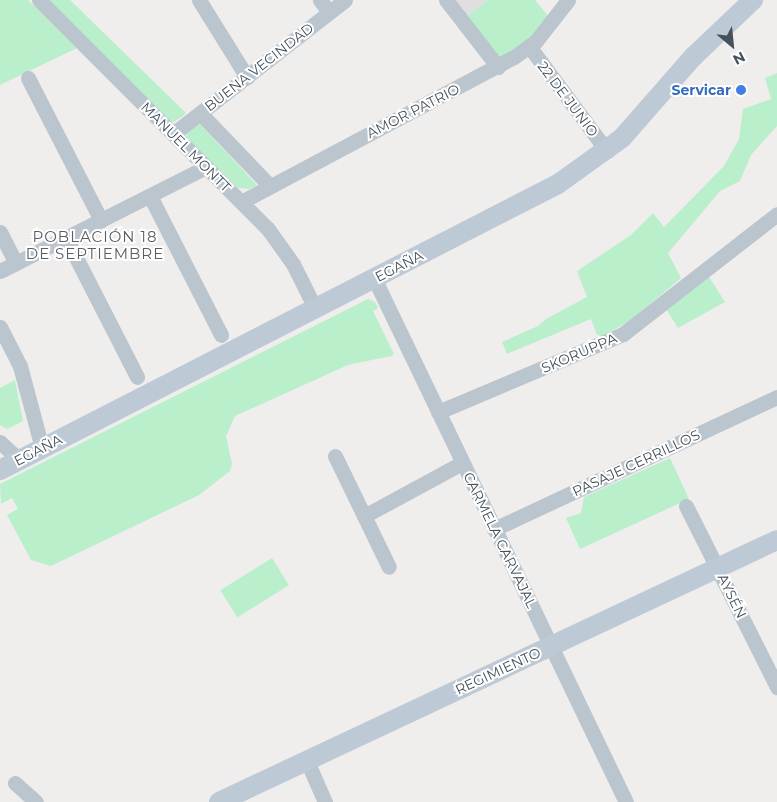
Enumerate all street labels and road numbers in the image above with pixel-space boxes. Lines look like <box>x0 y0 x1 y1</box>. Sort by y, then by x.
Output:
street label: BUENA VECINDAD <box>201 19 317 115</box>
street label: 22 DE JUNIO <box>534 58 602 140</box>
street label: AMOR PATRIO <box>364 80 462 142</box>
street label: MANUEL MONTT <box>138 99 234 195</box>
street label: EGAÑA <box>372 247 426 285</box>
street label: SKORUPPA <box>539 330 619 376</box>
street label: PASAJE CERRILLOS <box>570 426 702 500</box>
street label: EGAÑA <box>11 431 65 469</box>
street label: CARMELA CARVAJAL <box>460 469 540 611</box>
street label: AYSÉN <box>714 571 750 621</box>
street label: REGIMIENTO <box>453 644 543 698</box>

